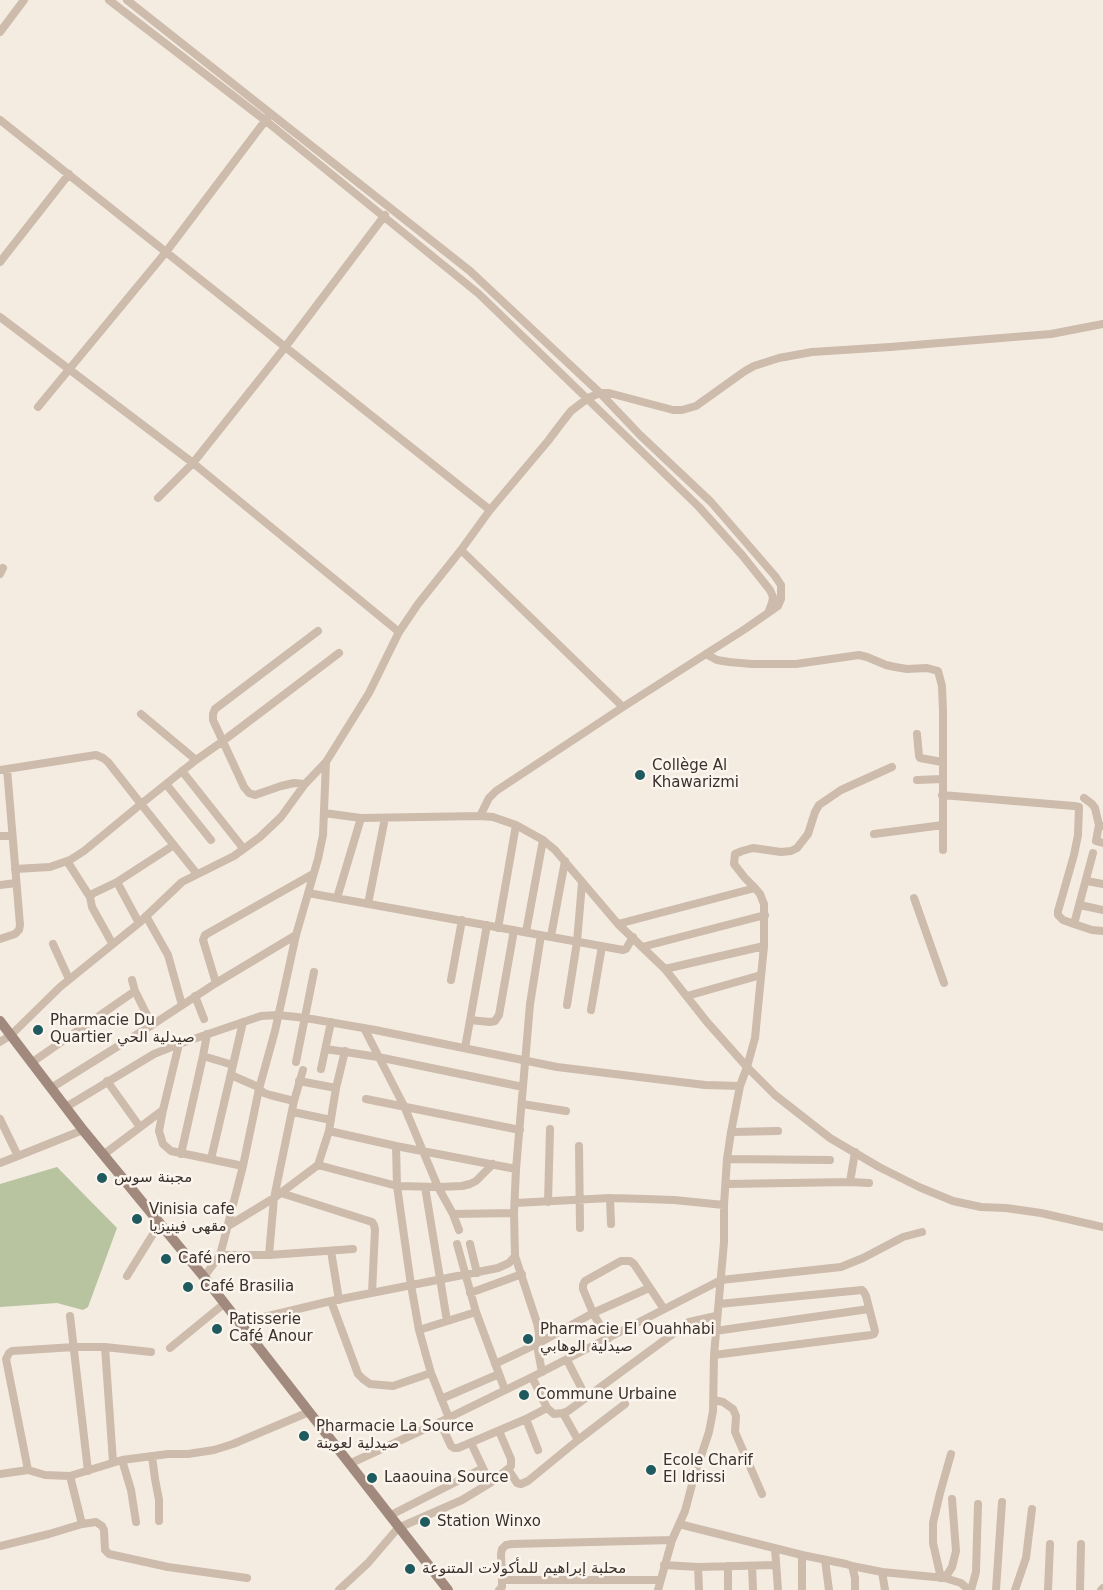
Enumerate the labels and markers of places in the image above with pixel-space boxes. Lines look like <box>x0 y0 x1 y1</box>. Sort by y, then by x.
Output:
place label: Collège Al Khawarizmi <box>652 757 739 792</box>
marker: Collège Al Khawarizmi <box>633 768 647 782</box>
place label: Pharmacie Du Quartier صيدلية الحي <box>50 1012 195 1047</box>
marker: Pharmacie Du Quartier صيدلية الحي <box>31 1023 45 1037</box>
place label: مجبنة سوس <box>114 1169 192 1187</box>
marker: مجبنة سوس <box>95 1171 109 1185</box>
place label: Vinisia cafe مقهى فينيزيا <box>149 1201 235 1236</box>
marker: Vinisia cafe مقهى فينيزيا <box>130 1212 144 1226</box>
place label: Café nero <box>178 1250 251 1268</box>
marker: Café nero <box>159 1252 173 1266</box>
place label: Café Brasilia <box>200 1278 294 1296</box>
marker: Café Brasilia <box>181 1280 195 1294</box>
place label: Patisserie Café Anour <box>229 1311 313 1346</box>
place label: Pharmacie El Ouahhabi صيدلية الوهابي <box>540 1321 715 1356</box>
marker: Patisserie Café Anour <box>210 1322 224 1336</box>
marker: Pharmacie El Ouahhabi صيدلية الوهابي <box>521 1332 535 1346</box>
place label: Commune Urbaine <box>536 1386 677 1404</box>
marker: Commune Urbaine <box>517 1388 531 1402</box>
place label: Pharmacie La Source صيدلية لعوينة <box>316 1418 474 1453</box>
marker: Pharmacie La Source صيدلية لعوينة <box>297 1429 311 1443</box>
place label: Ecole Charif El Idrissi <box>663 1452 753 1487</box>
marker: Ecole Charif El Idrissi <box>644 1463 658 1477</box>
place label: Laaouina Source <box>384 1469 509 1487</box>
marker: Laaouina Source <box>365 1471 379 1485</box>
place label: Station Winxo <box>437 1513 541 1531</box>
marker: Station Winxo <box>418 1515 432 1529</box>
place label: محلبة إبراهيم للمأكولات المتنوعة <box>422 1560 626 1578</box>
marker: محلبة إبراهيم للمأكولات المتنوعة <box>403 1562 417 1576</box>

